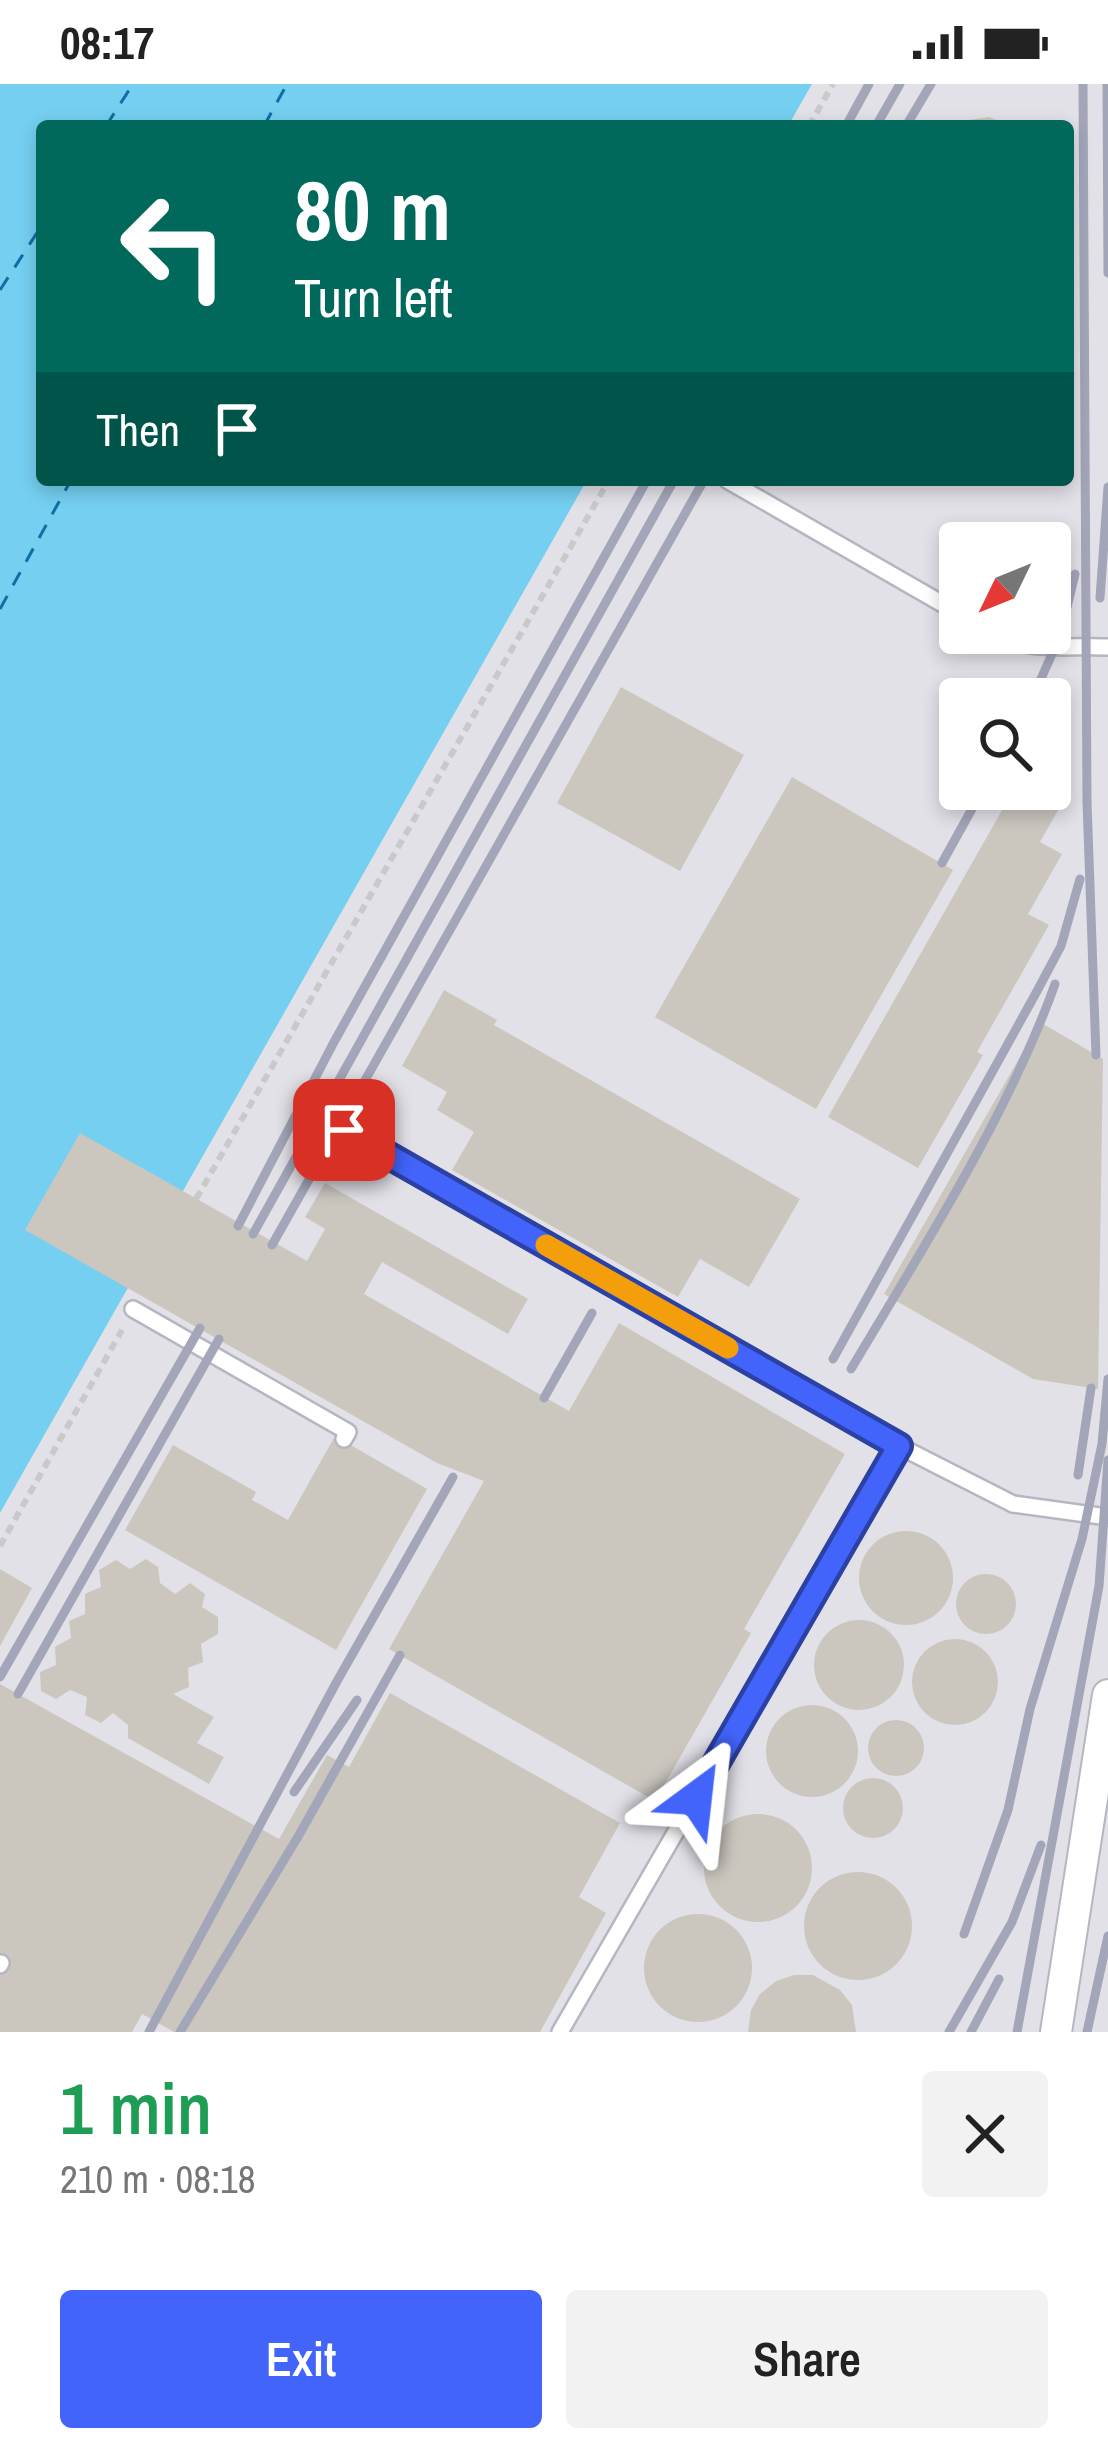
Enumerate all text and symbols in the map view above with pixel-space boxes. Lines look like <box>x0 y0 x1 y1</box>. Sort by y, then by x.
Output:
text: 08:17 <box>60 12 154 73</box>
text: 80 m <box>294 153 451 266</box>
icon: left <box>96 168 252 324</box>
text: Turn left <box>294 261 453 334</box>
icon: arrive <box>204 396 270 462</box>
text: Then <box>96 399 180 460</box>
north arrow <box>939 522 1071 654</box>
map controls <box>939 522 1071 810</box>
button: search <box>939 678 1071 810</box>
pin <box>293 1079 395 1181</box>
icon: arrive <box>311 1097 377 1163</box>
position arrow <box>633 1735 759 1861</box>
text: 1 min <box>60 2059 212 2156</box>
button: close <box>922 2071 1048 2197</box>
text: 210 m · 08:18 <box>60 2153 256 2205</box>
button: Exit <box>60 2290 542 2428</box>
button: Share <box>566 2290 1048 2428</box>

